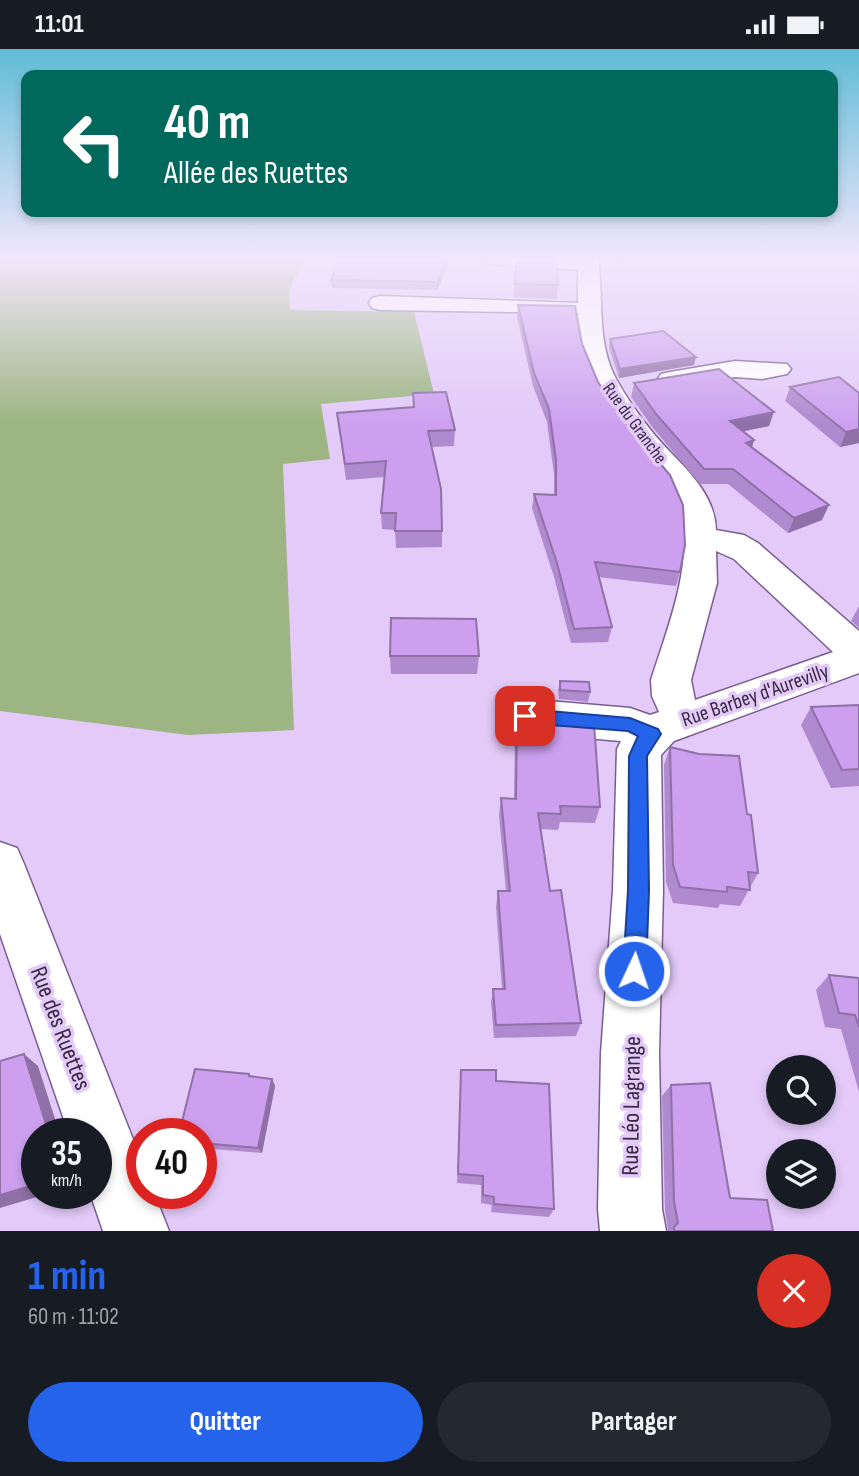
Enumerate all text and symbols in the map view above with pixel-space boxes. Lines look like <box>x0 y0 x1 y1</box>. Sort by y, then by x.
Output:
text: 11:01 <box>35 9 84 40</box>
text: 40 m <box>164 94 250 153</box>
icon: left <box>49 98 140 189</box>
text: Allée des Ruettes <box>164 154 348 193</box>
street label: Rue du Granche <box>598 379 671 468</box>
street label: Rue Barbey d'Aurevilly <box>678 659 832 732</box>
pin <box>495 686 555 746</box>
icon: arrive <box>506 697 544 735</box>
position arrow <box>597 934 671 1008</box>
street label: Rue des Ruettes <box>24 962 97 1094</box>
street label: Rue Léo Lagrange <box>616 1036 647 1176</box>
map controls <box>766 1055 836 1209</box>
button: search <box>766 1055 836 1125</box>
speed limit sign: 40 <box>126 1118 217 1209</box>
text: 35 <box>51 1133 82 1176</box>
button: layers <box>766 1139 836 1209</box>
text: km/h <box>51 1170 82 1191</box>
text: 1 min <box>28 1251 106 1302</box>
button: close <box>757 1254 831 1328</box>
text: 60 m · 11:02 <box>28 1303 119 1331</box>
button: Quitter <box>28 1382 423 1462</box>
button: Partager <box>437 1382 831 1462</box>

